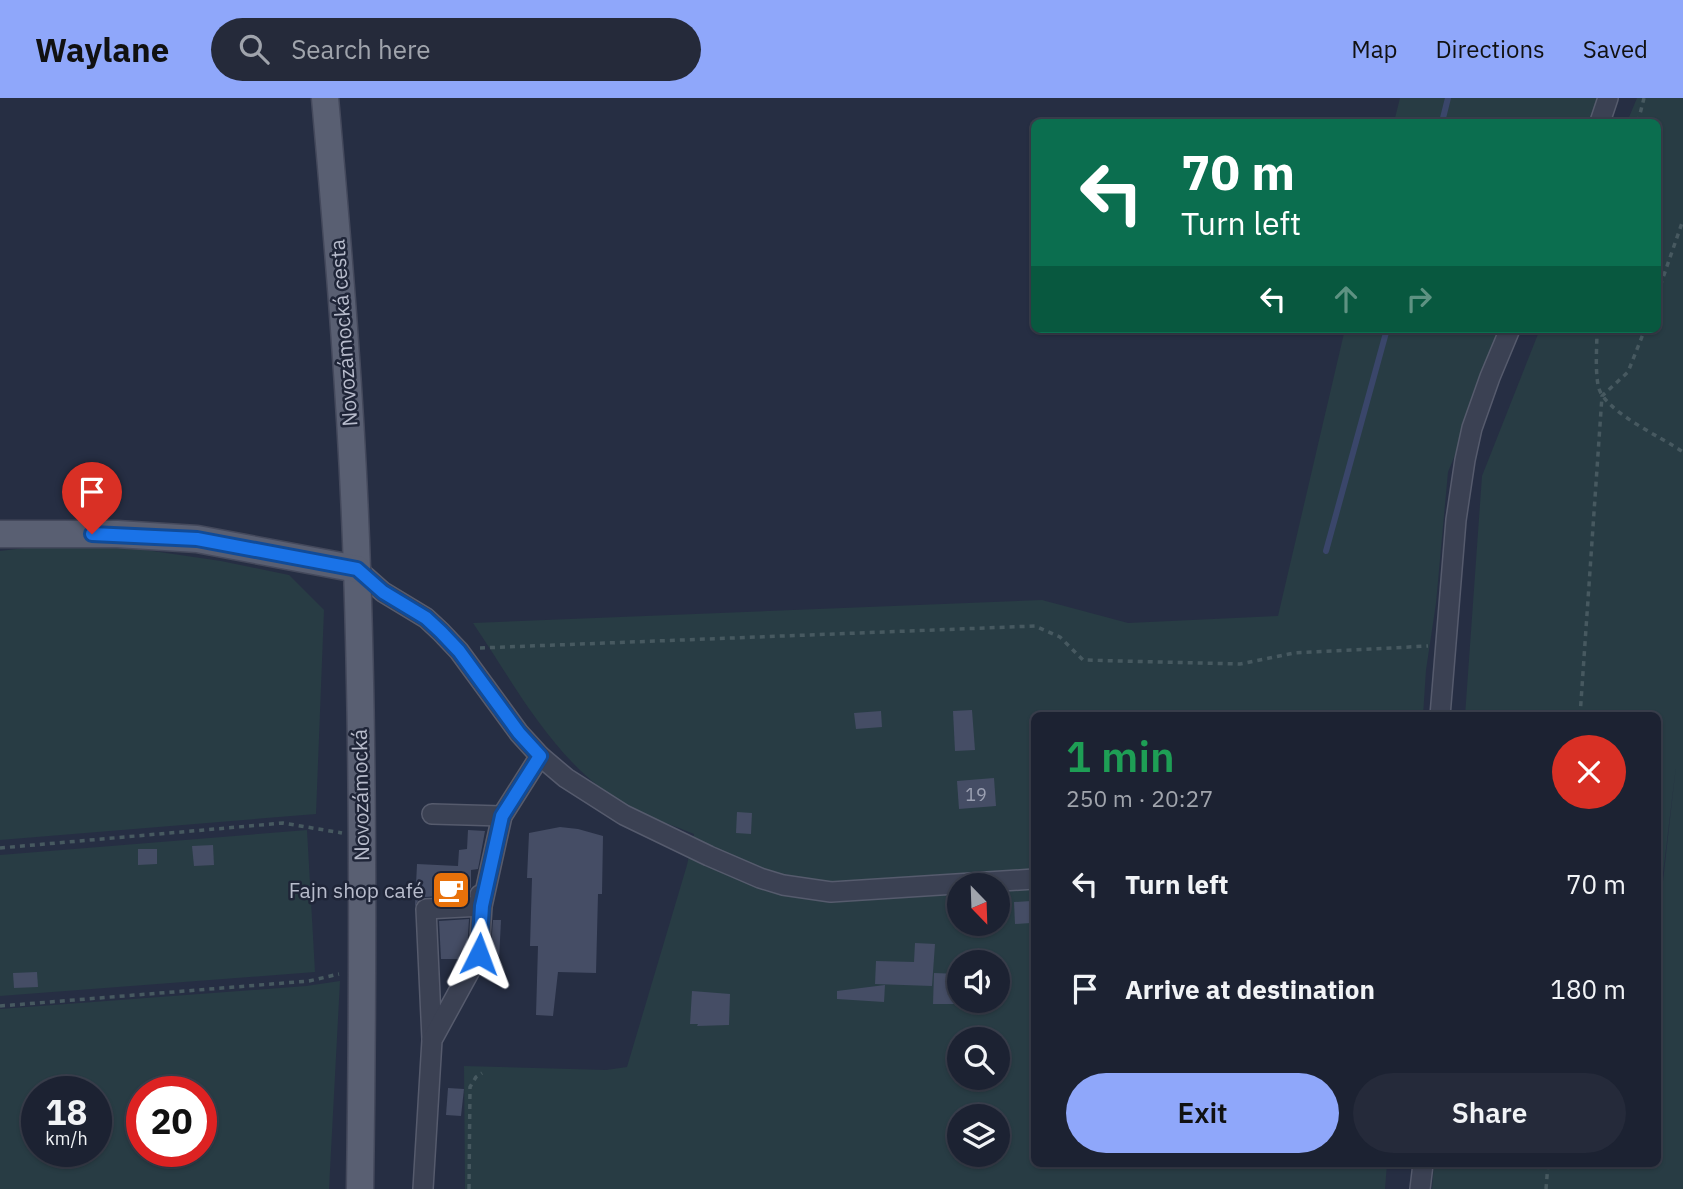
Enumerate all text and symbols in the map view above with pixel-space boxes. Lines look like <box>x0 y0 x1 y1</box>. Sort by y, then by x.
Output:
search box <box>211 18 701 81</box>
text: Waylane <box>35 28 169 71</box>
icon: search <box>235 30 273 68</box>
text: Search here <box>291 32 431 66</box>
text: Map <box>1351 33 1397 65</box>
text: Directions <box>1435 33 1545 65</box>
text: Saved <box>1583 33 1648 65</box>
text: 70 m <box>1181 140 1295 203</box>
icon: left <box>1066 147 1157 238</box>
text: Turn left <box>1181 202 1301 244</box>
street label: Novozámocká cesta <box>322 238 364 428</box>
icon: left <box>1254 280 1292 318</box>
icon: ahead <box>1327 280 1365 318</box>
icon: right <box>1400 280 1438 318</box>
pin <box>62 462 122 534</box>
icon: arrive <box>73 473 111 511</box>
street label: Novozámocká <box>345 729 375 861</box>
text: 1 min <box>1066 729 1175 784</box>
button: close <box>1552 735 1626 809</box>
house number: 19 <box>965 783 987 806</box>
text: 250 m · 20:27 <box>1066 783 1213 813</box>
icon: left <box>1066 865 1104 903</box>
text: Turn left <box>1125 867 1228 901</box>
text: 70 m <box>1566 867 1626 901</box>
cafe icon: Fajn shop café <box>430 869 472 911</box>
north arrow <box>947 873 1010 936</box>
map controls <box>947 873 1010 1167</box>
place label: Fajn shop café <box>289 876 424 904</box>
position arrow <box>442 917 516 991</box>
button: sound <box>947 950 1010 1013</box>
icon: arrive <box>1066 970 1104 1008</box>
text: Arrive at destination <box>1125 972 1375 1006</box>
text: 180 m <box>1550 972 1626 1006</box>
button: search <box>947 1027 1010 1090</box>
button: Exit <box>1066 1073 1339 1153</box>
button: Share <box>1353 1073 1626 1153</box>
speed limit sign: 20 <box>126 1076 217 1167</box>
text: 18 <box>45 1089 88 1135</box>
button: layers <box>947 1104 1010 1167</box>
text: km/h <box>45 1127 88 1150</box>

